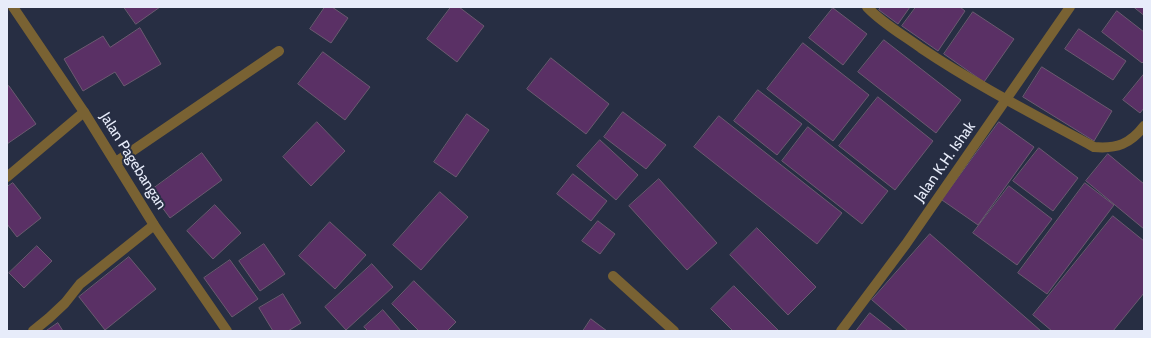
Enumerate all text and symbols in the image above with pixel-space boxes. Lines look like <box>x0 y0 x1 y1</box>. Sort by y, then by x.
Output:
street label: Jalan Pagebangan <box>96 109 170 213</box>
street label: Jalan K.H. Ishak <box>911 118 979 206</box>

